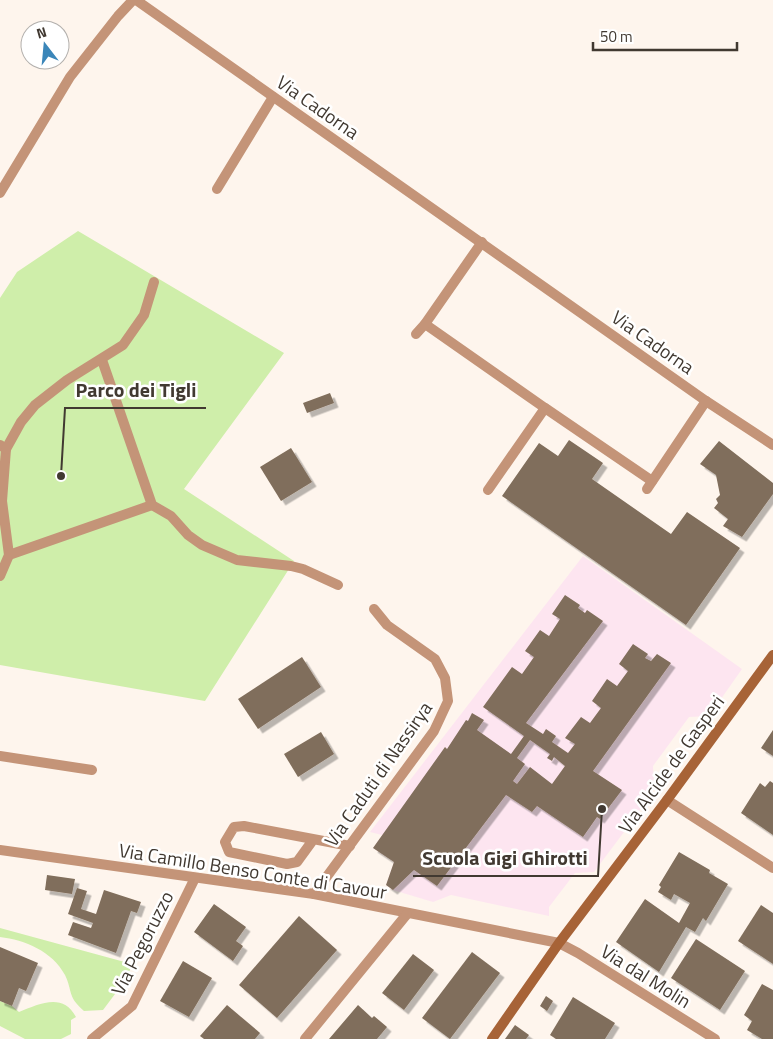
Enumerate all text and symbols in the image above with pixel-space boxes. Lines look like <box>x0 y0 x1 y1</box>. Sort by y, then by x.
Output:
north arrow <box>20 20 70 70</box>
scale bar <box>593 20 737 52</box>
text: N <box>34 21 49 43</box>
text: 50 m <box>600 25 633 48</box>
street label: Via Cadorna <box>271 67 366 146</box>
street label: Via Cadorna <box>606 302 701 381</box>
callout: Parco dei Tigli <box>65 373 206 408</box>
text: Parco dei Tigli <box>76 374 196 405</box>
street label: Via Alcide de Gasperi <box>610 688 731 839</box>
street label: Via Caduti di Nassirya <box>316 695 439 852</box>
street label: Via Camillo Benso Conte di Cavour <box>117 835 390 906</box>
callout: Scuola Gigi Ghirotti <box>413 841 598 876</box>
text: Scuola Gigi Ghirotti <box>422 842 588 873</box>
street label: Via Pegoruzzo <box>103 886 180 1000</box>
street label: Via dal Molin <box>595 936 697 1015</box>

